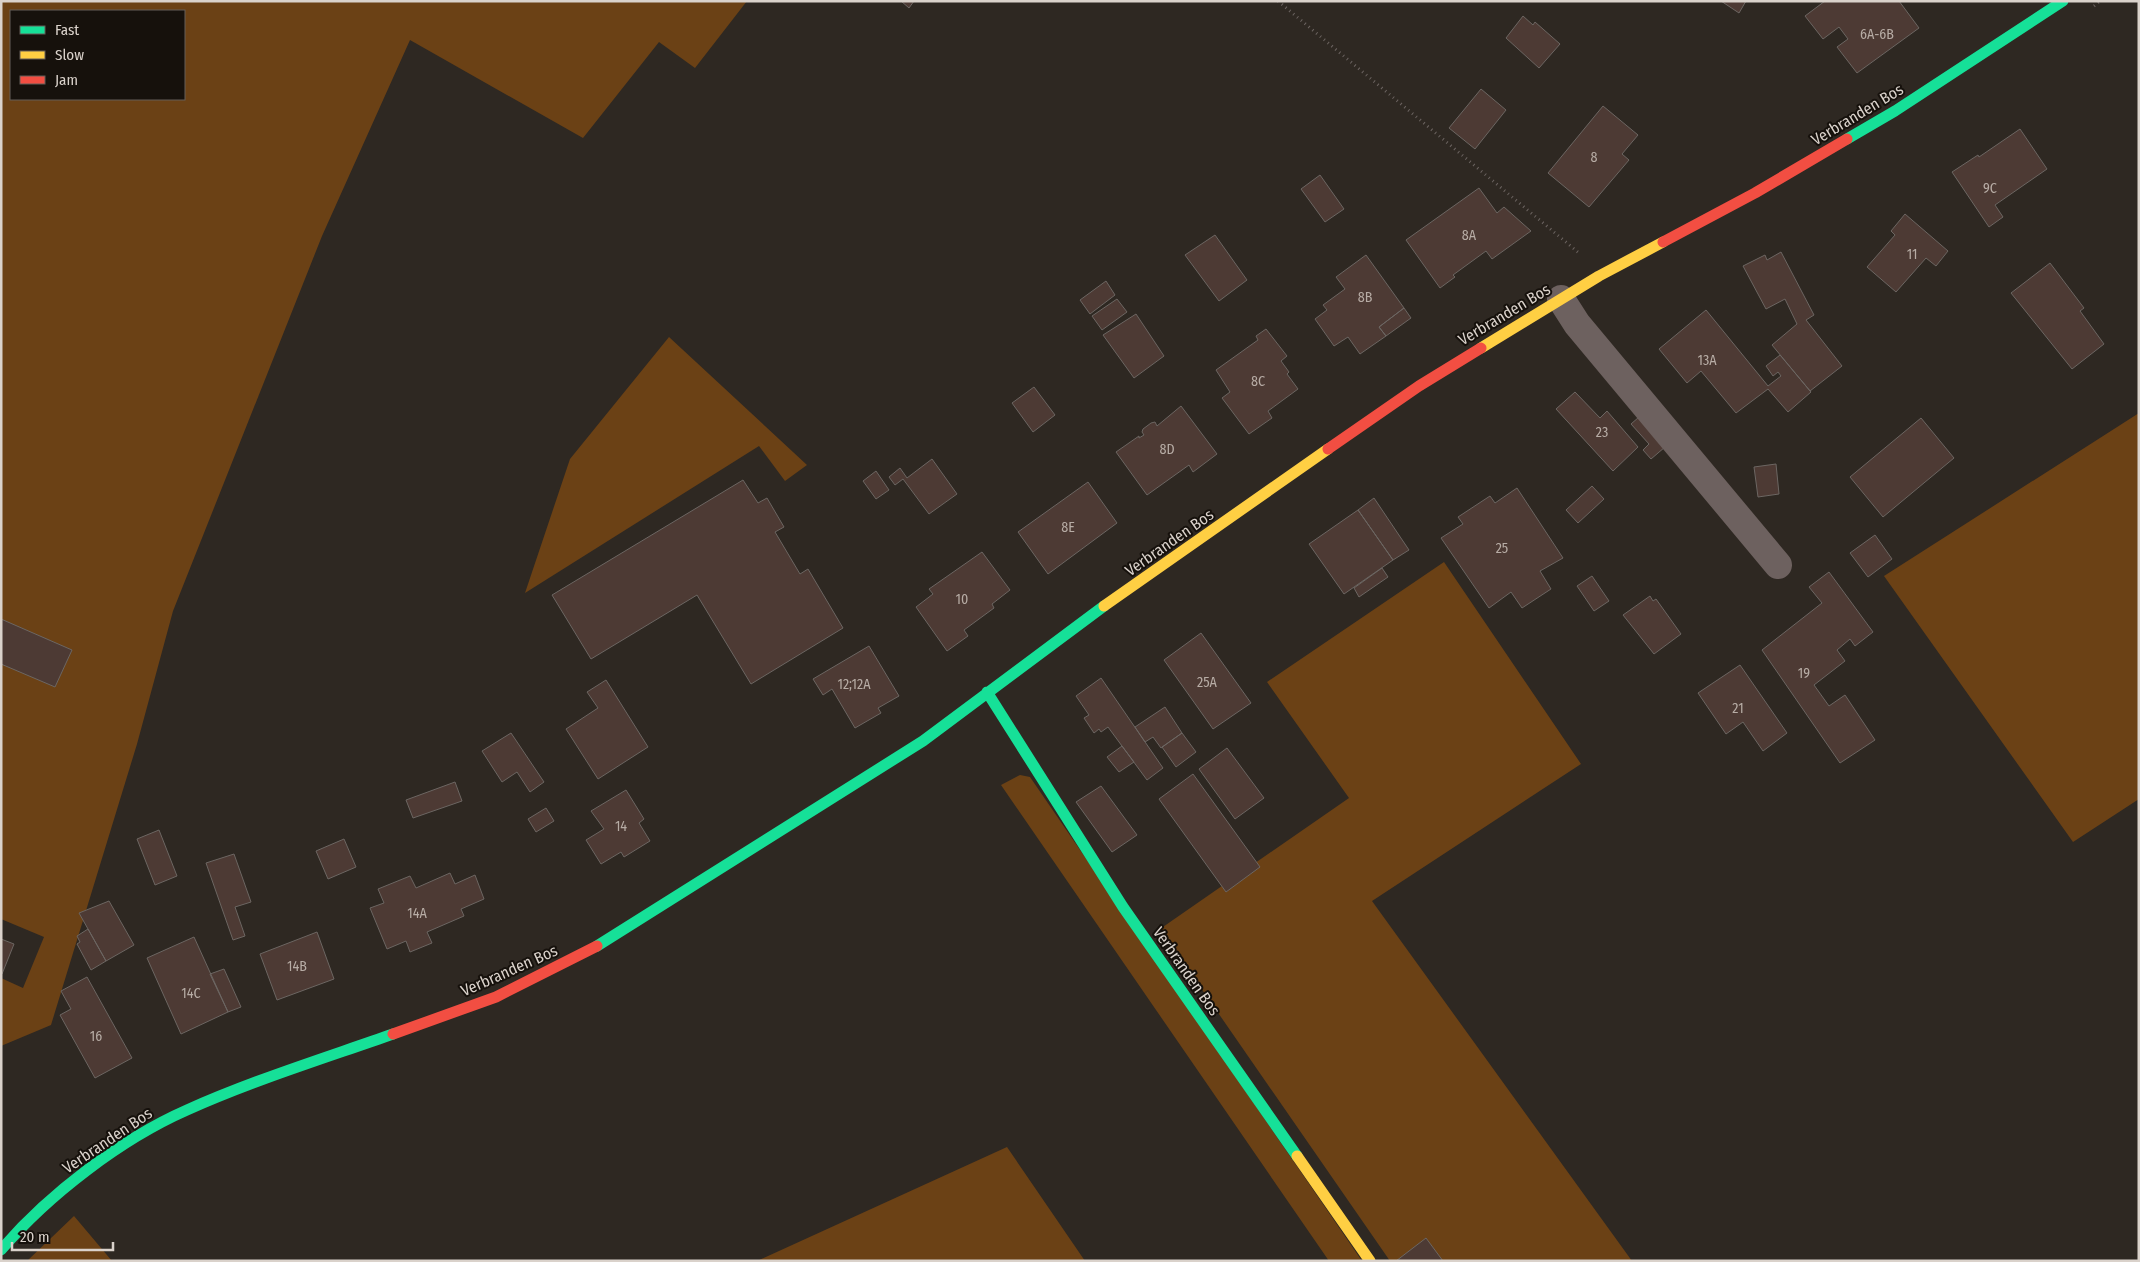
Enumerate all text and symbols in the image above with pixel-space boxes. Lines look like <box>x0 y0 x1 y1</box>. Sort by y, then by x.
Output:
legend <box>10 10 185 100</box>
text: Fast <box>55 21 79 39</box>
house number: 6A-6B <box>1860 26 1894 43</box>
text: Slow <box>55 46 84 64</box>
text: Jam <box>55 71 78 89</box>
street label: Verbranden Bos <box>1808 79 1907 149</box>
house number: 8 <box>1591 149 1598 166</box>
house number: 9C <box>1983 180 1997 197</box>
house number: 8A <box>1462 227 1477 244</box>
house number: 11 <box>1907 246 1917 263</box>
street label: Verbranden Bos <box>1455 279 1554 349</box>
house number: 8B <box>1358 289 1373 306</box>
house number: 13A <box>1697 352 1717 369</box>
house number: 8C <box>1251 373 1265 390</box>
house number: 23 <box>1596 424 1608 441</box>
house number: 8D <box>1159 441 1175 458</box>
street label: Verbranden Bos <box>1121 505 1217 580</box>
house number: 8E <box>1061 519 1075 536</box>
house number: 25 <box>1496 540 1508 557</box>
house number: 10 <box>956 591 968 608</box>
house number: 19 <box>1798 665 1810 682</box>
house number: 25A <box>1197 674 1218 691</box>
house number: 12;12A <box>837 676 871 693</box>
house number: 21 <box>1732 700 1744 717</box>
house number: 14 <box>615 818 627 835</box>
house number: 14A <box>407 905 427 922</box>
street label: Verbranden Bos <box>1149 923 1224 1019</box>
street label: Verbranden Bos <box>458 941 561 1000</box>
house number: 14B <box>287 958 307 975</box>
house number: 14C <box>181 985 201 1002</box>
house number: 16 <box>90 1028 102 1045</box>
street label: Verbranden Bos <box>59 1103 156 1177</box>
scale bar <box>12 1220 114 1252</box>
text: 20 m <box>20 1228 50 1246</box>

